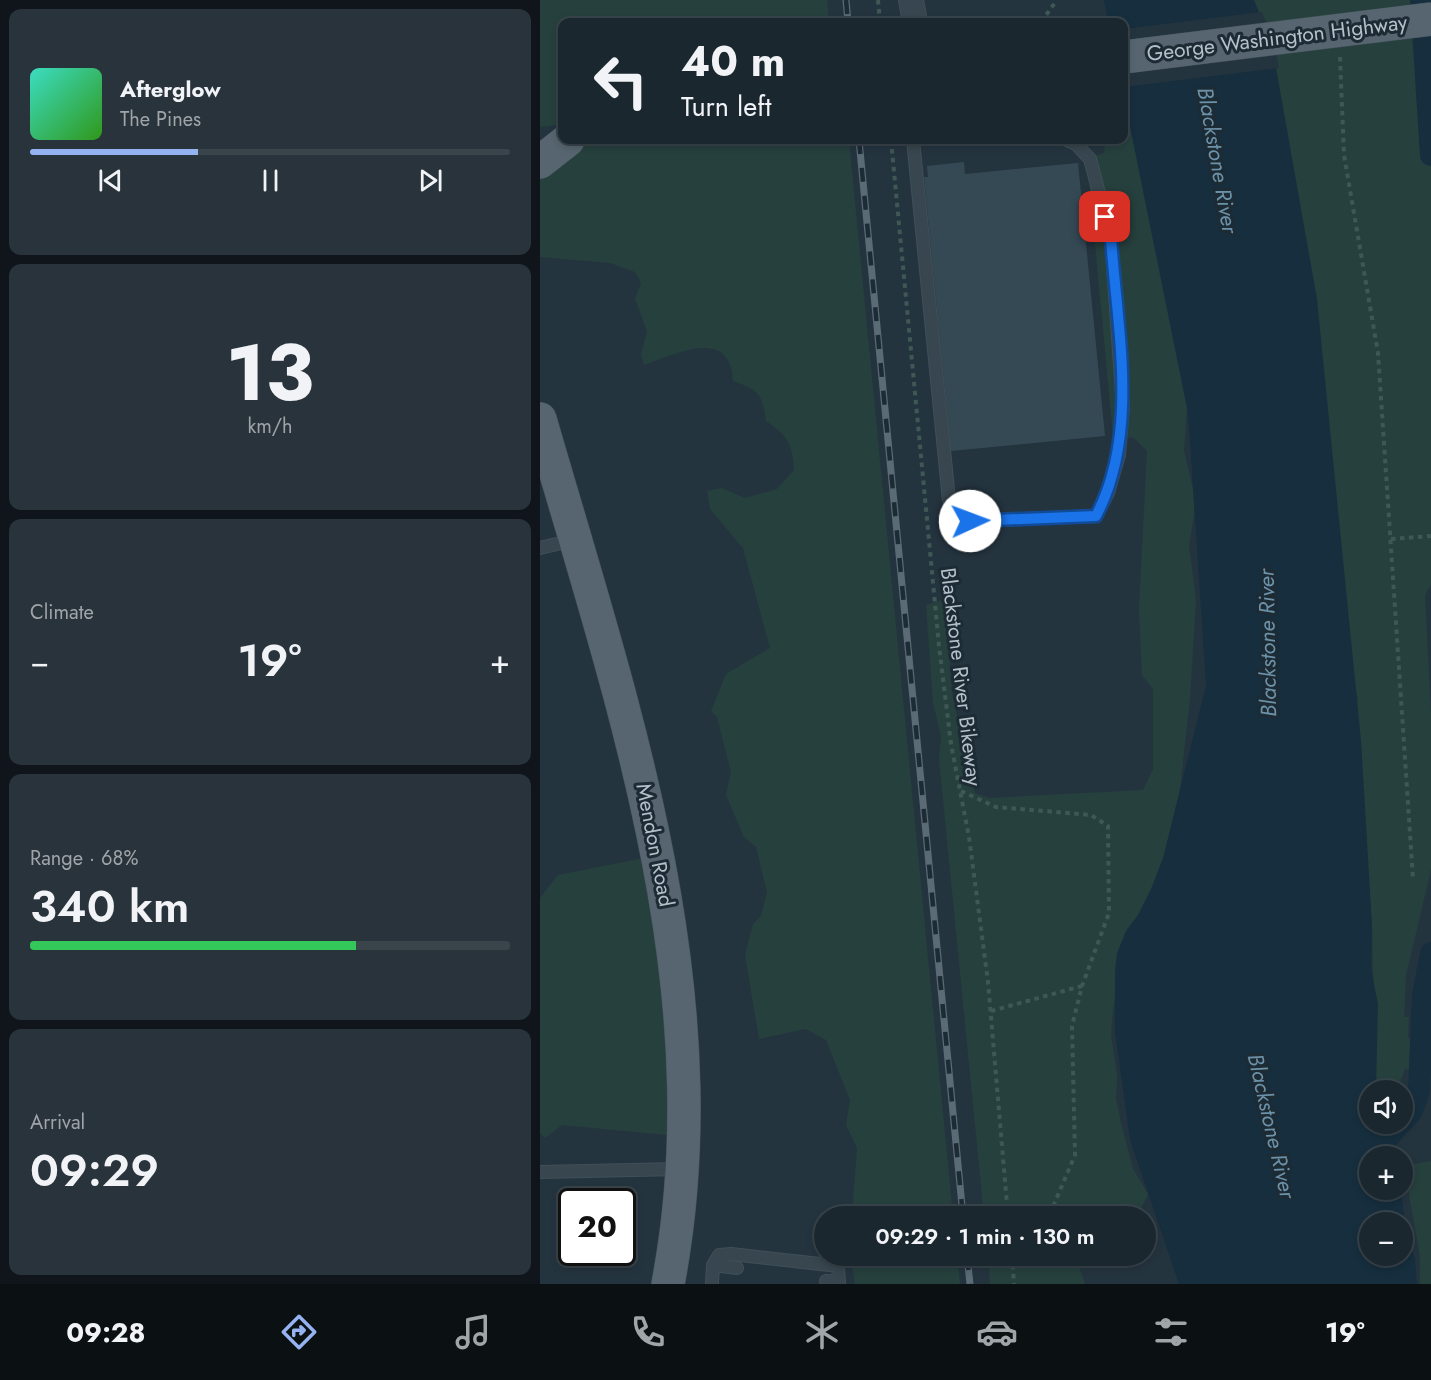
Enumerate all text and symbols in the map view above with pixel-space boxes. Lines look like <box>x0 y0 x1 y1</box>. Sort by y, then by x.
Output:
street label: George Washington Highway <box>1145 7 1410 69</box>
text: 40 m <box>681 31 785 92</box>
icon: left <box>582 42 660 120</box>
text: Afterglow <box>120 73 221 105</box>
water label: Blackstone River <box>1189 84 1247 237</box>
text: Turn left <box>681 87 771 126</box>
text: The Pines <box>120 105 201 134</box>
icon: previous <box>94 164 127 197</box>
icon: pause <box>254 164 287 197</box>
icon: next <box>414 164 447 197</box>
pin <box>1079 191 1130 242</box>
icon: arrive <box>1088 200 1121 233</box>
text: 13 <box>226 317 314 429</box>
text: km/h <box>247 412 293 441</box>
position arrow <box>938 489 1002 553</box>
street label: Blackstone River Bikeway <box>933 566 989 789</box>
water label: Blackstone River <box>1250 567 1284 717</box>
text: Climate <box>30 598 94 627</box>
text: 19° <box>238 628 302 693</box>
text: − <box>30 638 49 685</box>
text: + <box>490 638 510 685</box>
street label: Mendon Road <box>628 781 682 909</box>
text: Range · 68% <box>30 844 138 873</box>
text: 340 km <box>30 874 189 939</box>
water label: Blackstone River <box>1240 1050 1305 1203</box>
map controls <box>1359 1080 1413 1266</box>
button: sound <box>1359 1080 1413 1134</box>
text: Arrival <box>30 1108 85 1137</box>
text: 09:29 <box>30 1138 159 1203</box>
button: + <box>1359 1146 1413 1200</box>
speed limit sign: 20 <box>558 1188 636 1266</box>
button: − <box>1359 1212 1413 1266</box>
text: 09:29 · 1 min · 130 m <box>875 1220 1095 1252</box>
icon: directions <box>278 1311 320 1353</box>
icon: music <box>452 1311 494 1353</box>
icon: phone <box>627 1311 669 1353</box>
icon: climate <box>801 1311 843 1353</box>
icon: car <box>976 1311 1018 1353</box>
icon: filters <box>1150 1311 1192 1353</box>
text: 09:28 <box>66 1313 146 1352</box>
text: 19° <box>1325 1313 1365 1352</box>

